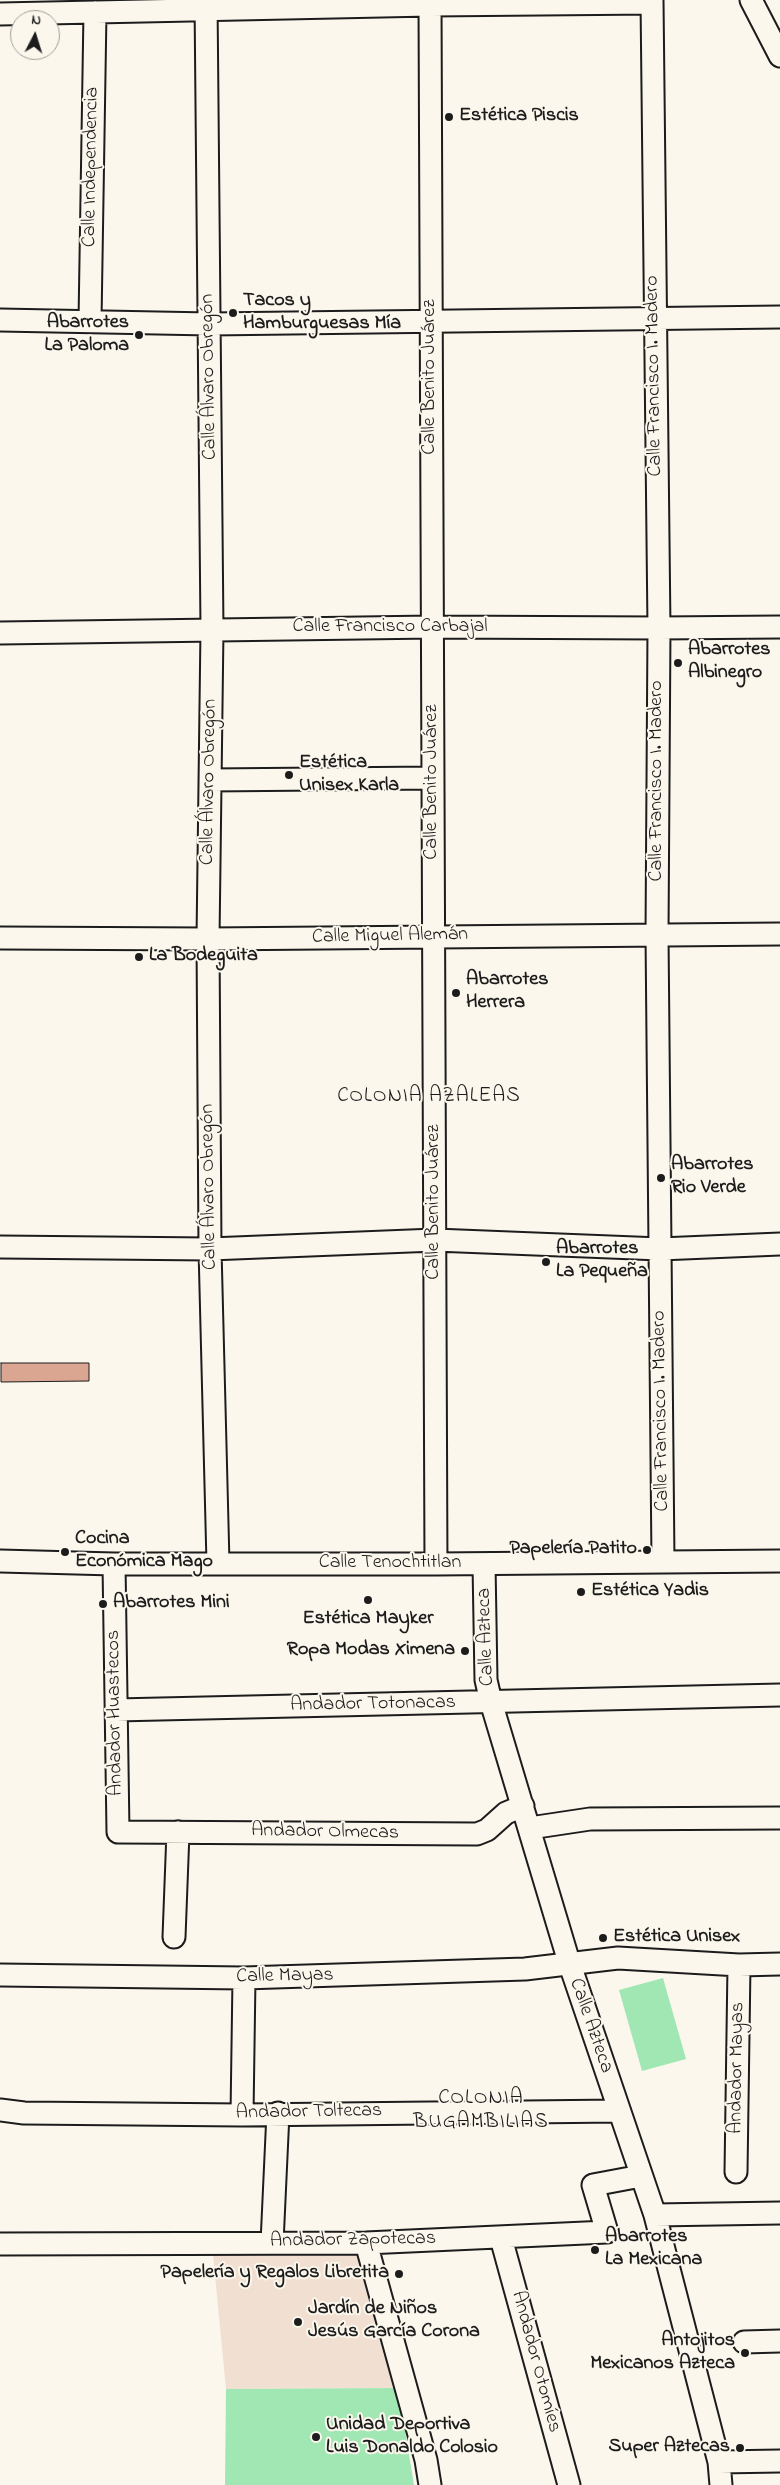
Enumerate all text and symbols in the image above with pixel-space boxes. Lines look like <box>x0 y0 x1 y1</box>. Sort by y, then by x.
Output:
north arrow <box>10 10 60 60</box>
text: N <box>31 10 42 31</box>
street label: Calle Independencia <box>79 87 105 247</box>
place label: Estética Piscis <box>459 105 579 129</box>
marker: Estética Piscis <box>443 111 455 123</box>
street label: Calle Francisco I. Madero <box>641 275 669 477</box>
place label: Tacos y Hamburguesas Mía <box>243 290 401 337</box>
street label: Calle Álvaro Obregón <box>197 294 223 460</box>
street label: Calle Benito Juárez <box>419 299 443 455</box>
marker: Tacos y Hamburguesas Mía <box>227 307 239 319</box>
place label: Abarrotes La Paloma <box>45 312 129 359</box>
marker: Abarrotes La Paloma <box>133 329 145 341</box>
street label: Calle Francisco Carbajal <box>292 616 488 640</box>
place label: Abarrotes Albinegro <box>688 639 770 686</box>
marker: Abarrotes Albinegro <box>672 657 684 669</box>
street label: Calle Francisco I. Madero <box>646 680 670 882</box>
street label: Calle Álvaro Obregón <box>197 699 223 865</box>
street label: Calle Benito Juárez <box>421 704 445 860</box>
place label: Estética Unisex Karla <box>299 752 399 799</box>
marker: Estética Unisex Karla <box>283 769 295 781</box>
street label: Calle Miguel Alemán <box>312 924 468 950</box>
place label: La Bodeguita <box>149 945 258 969</box>
marker: La Bodeguita <box>133 951 145 963</box>
place label: Abarrotes Herrera <box>466 969 548 1016</box>
marker: Abarrotes Herrera <box>450 987 462 999</box>
district label: COLONIA AZALEAS <box>335 1085 523 1111</box>
street label: Calle Álvaro Obregón <box>197 1104 223 1270</box>
street label: Calle Benito Juárez <box>423 1124 447 1280</box>
place label: Abarrotes Rio Verde <box>671 1154 753 1201</box>
marker: Abarrotes Rio Verde <box>655 1172 667 1184</box>
place label: Abarrotes La Pequeña <box>556 1238 648 1285</box>
marker: Abarrotes La Pequeña <box>540 1256 552 1268</box>
street label: Calle Francisco I. Madero <box>648 1310 676 1512</box>
place label: Cocina Económica Mago <box>75 1528 213 1575</box>
place label: Papelería Patito <box>509 1538 637 1562</box>
marker: Papelería Patito <box>641 1544 653 1556</box>
marker: Cocina Económica Mago <box>59 1546 71 1558</box>
street label: Calle Tenochtitlan <box>319 1552 461 1576</box>
place label: Estética Yadis <box>591 1580 709 1604</box>
marker: Estética Yadis <box>575 1586 587 1598</box>
street label: Calle Azteca <box>473 1587 501 1687</box>
place label: Abarrotes Mini <box>113 1592 230 1616</box>
marker: Estética Mayker <box>362 1594 374 1606</box>
marker: Abarrotes Mini <box>97 1598 109 1610</box>
place label: Estética Mayker <box>303 1608 433 1632</box>
street label: Andador Huastecos <box>103 1630 129 1796</box>
place label: Ropa Modas Ximena <box>287 1639 455 1663</box>
marker: Ropa Modas Ximena <box>459 1645 471 1657</box>
street label: Andador Totonacas <box>290 1692 456 1718</box>
street label: Andador Olmecas <box>251 1820 399 1846</box>
place label: Estética Unisex <box>613 1926 740 1950</box>
marker: Estética Unisex <box>597 1932 609 1944</box>
street label: Calle Mayas <box>236 1964 334 1990</box>
street label: Calle Azteca <box>563 1976 617 2076</box>
street label: Andador Mayas <box>725 2002 751 2134</box>
district label: COLONIA BUGAMBILIAS <box>412 2087 550 2137</box>
street label: Andador Toltecas <box>236 2100 382 2126</box>
place label: Abarrotes La Mexicana <box>605 2226 702 2273</box>
street label: Andador Zapotecas <box>270 2228 436 2254</box>
marker: Abarrotes La Mexicana <box>589 2244 601 2256</box>
place label: Papelería y Regalos Libretita <box>161 2262 389 2286</box>
marker: Papelería y Regalos Libretita <box>393 2268 405 2280</box>
street label: Andador Otomíes <box>505 2289 565 2435</box>
place label: Jardín de Niños Jesús García Corona <box>308 2298 480 2345</box>
marker: Jardín de Niños Jesús García Corona <box>292 2316 304 2328</box>
place label: Antojitos Mexicanos Azteca <box>590 2330 735 2377</box>
marker: Antojitos Mexicanos Azteca <box>739 2347 751 2359</box>
place label: Unidad Deportiva Luis Donaldo Colosio <box>326 2414 498 2461</box>
marker: Unidad Deportiva Luis Donaldo Colosio <box>310 2431 322 2443</box>
place label: Super Aztecas <box>609 2436 730 2460</box>
marker: Super Aztecas <box>734 2442 746 2454</box>

